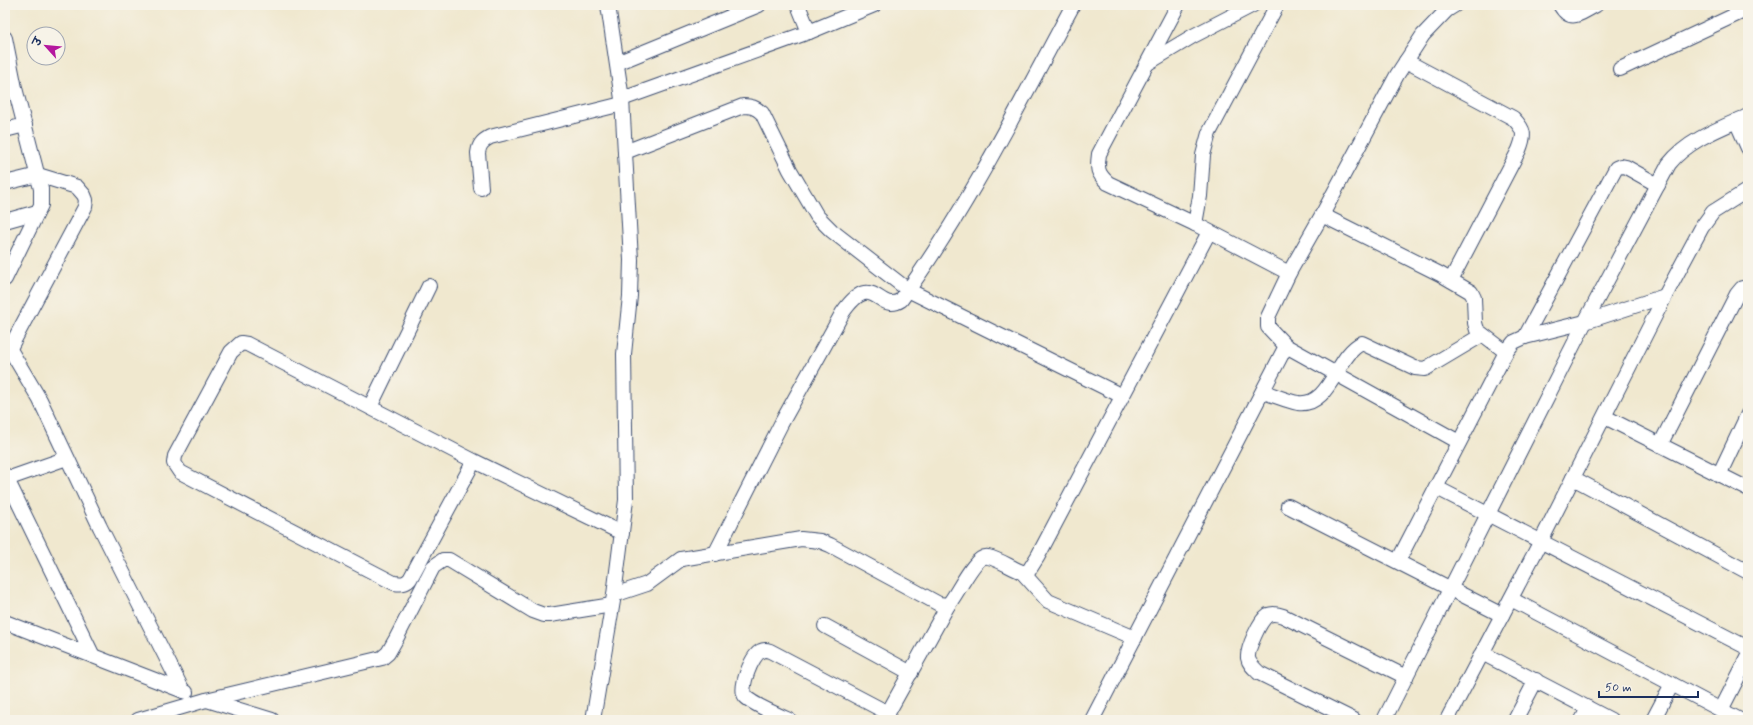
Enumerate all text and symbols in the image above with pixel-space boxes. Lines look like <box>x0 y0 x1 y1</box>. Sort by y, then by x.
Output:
north arrow <box>26 26 66 66</box>
text: उ <box>30 34 47 49</box>
scale bar <box>1599 673 1698 699</box>
text: 50 m <box>1605 680 1632 696</box>

